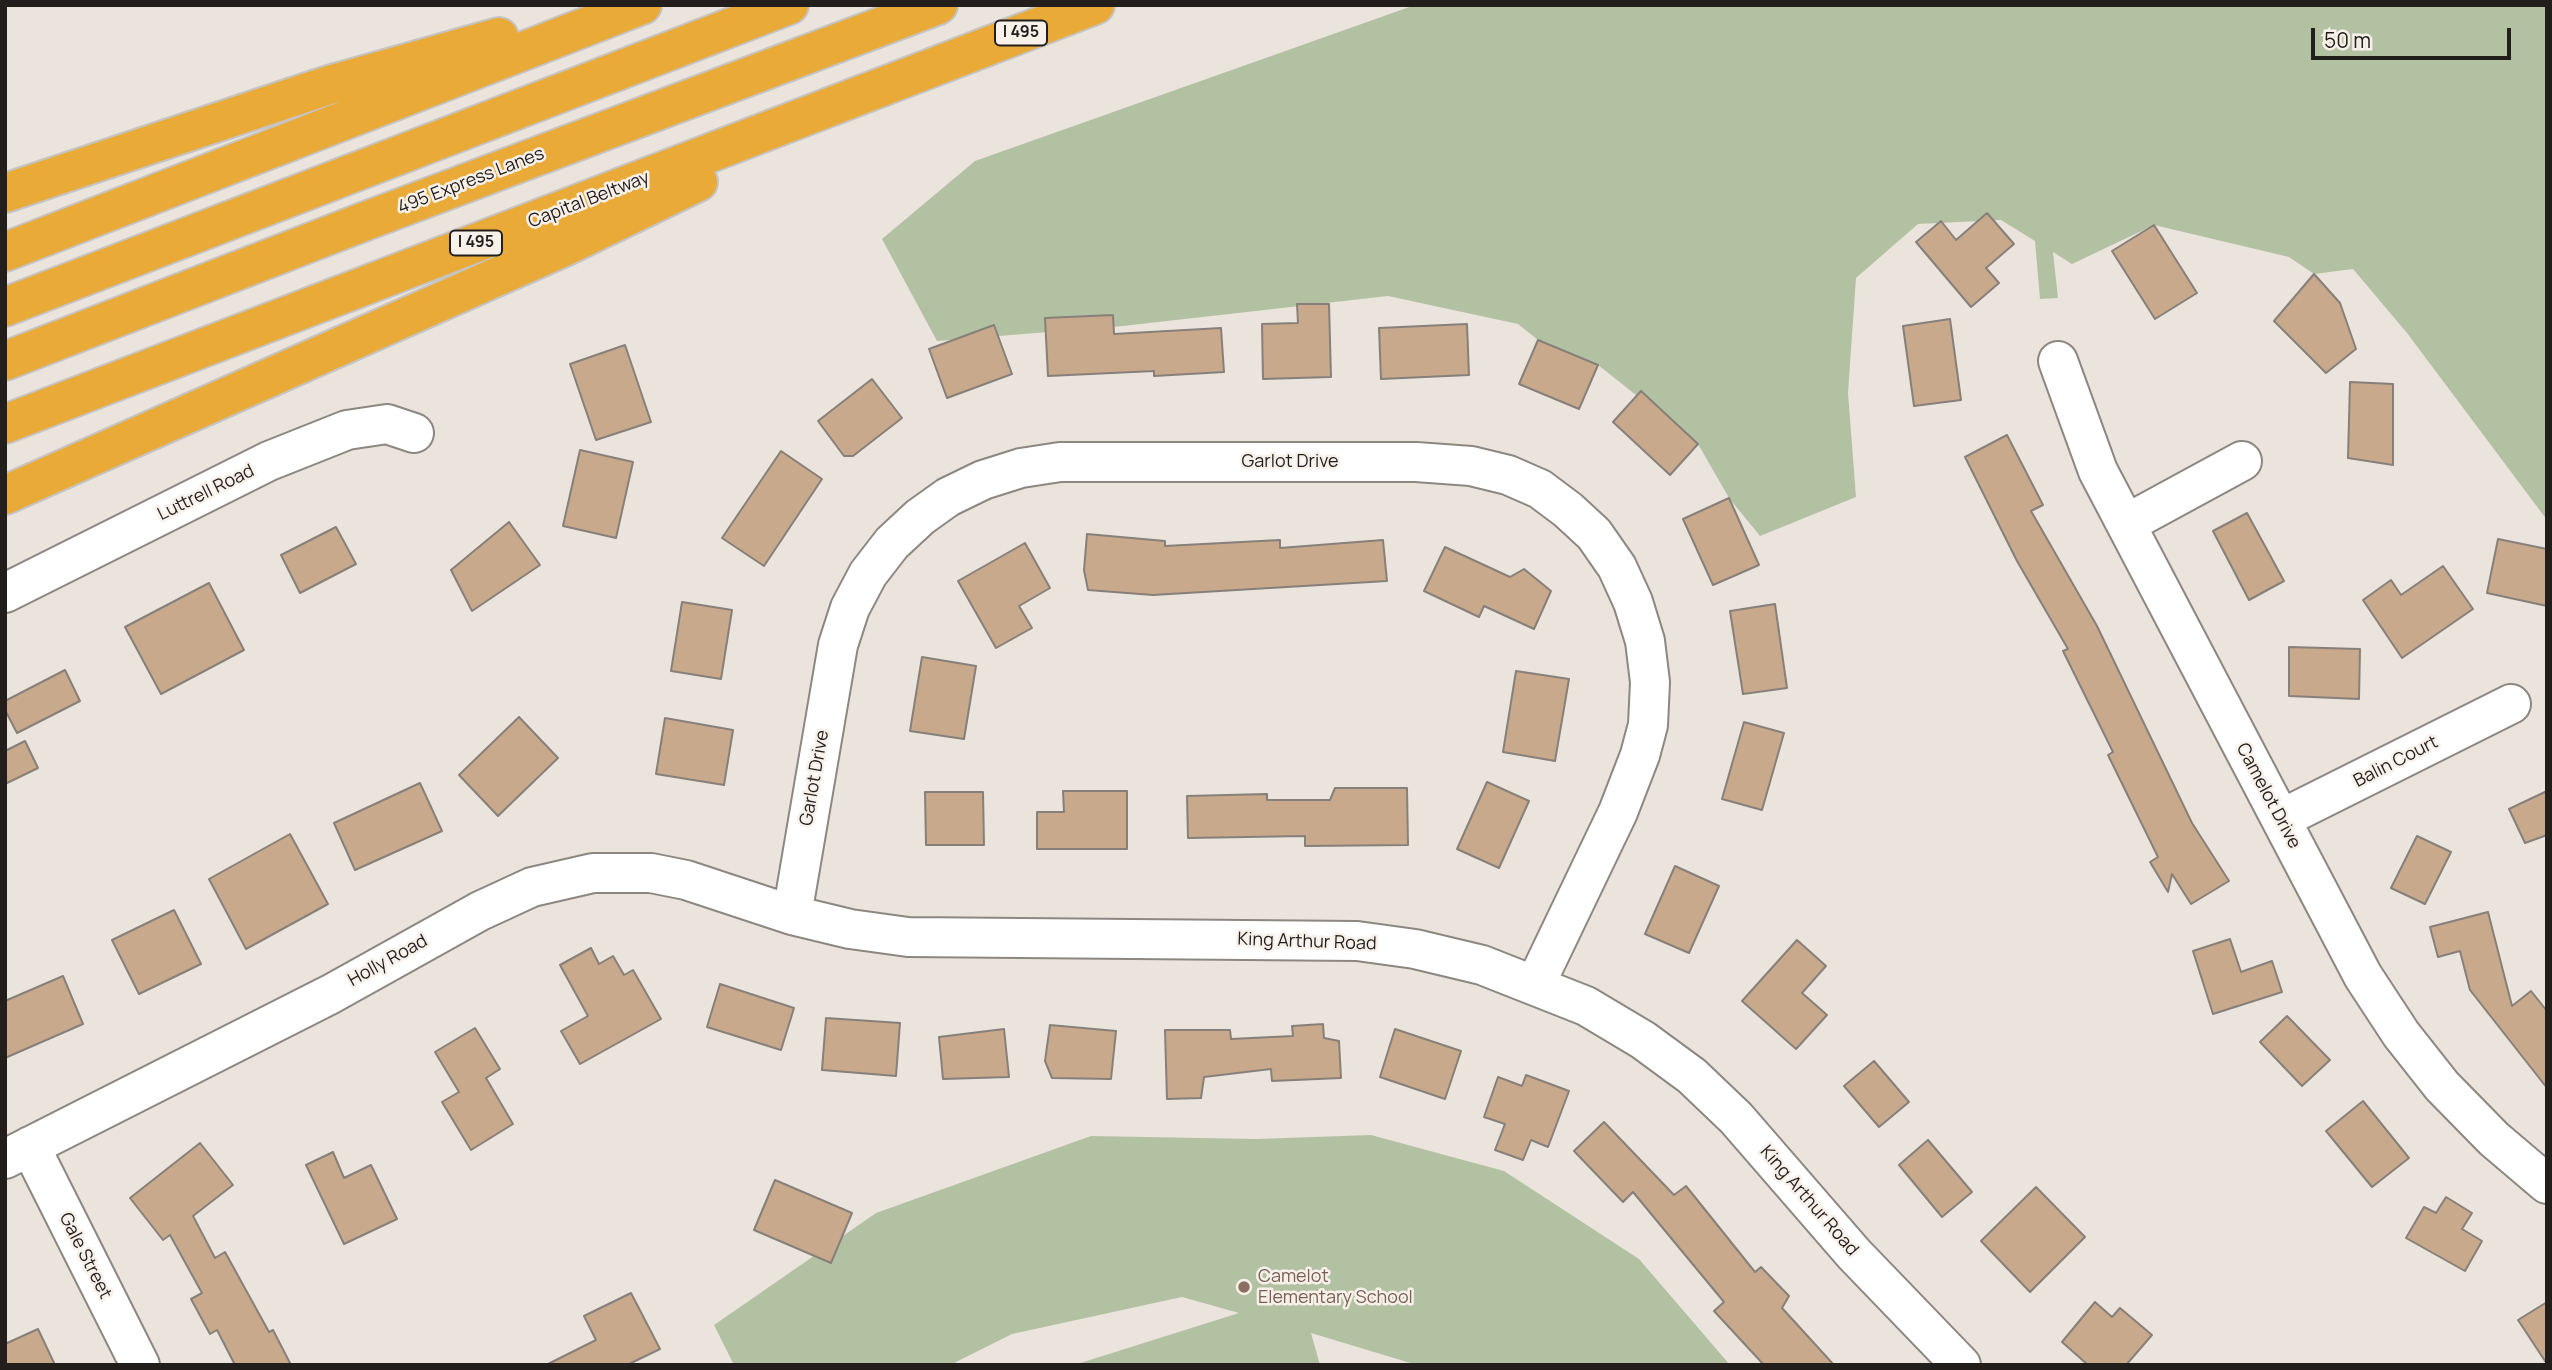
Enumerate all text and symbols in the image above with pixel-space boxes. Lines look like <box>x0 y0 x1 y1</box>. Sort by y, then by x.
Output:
scale bar <box>2314 14 2514 58</box>
road number: I 495 <box>995 20 1047 46</box>
text: 50 m <box>2324 26 2371 54</box>
street label: 495 Express Lanes <box>395 143 547 219</box>
street label: Capital Beltway <box>525 167 653 233</box>
road number: I 495 <box>450 230 502 256</box>
street label: Garlot Drive <box>1242 451 1338 473</box>
street label: Luttrell Road <box>154 460 258 526</box>
street label: Garlot Drive <box>796 728 834 828</box>
street label: Balin Court <box>2350 732 2442 792</box>
street label: Camelot Drive <box>2231 740 2305 852</box>
street label: King Arthur Road <box>1237 929 1377 955</box>
street label: Holly Road <box>345 930 431 992</box>
street label: King Arthur Road <box>1755 1141 1863 1261</box>
street label: Gale Street <box>54 1209 116 1303</box>
place label: Camelot Elementary School <box>1258 1266 1413 1308</box>
marker: Camelot Elementary School <box>1236 1279 1252 1295</box>

